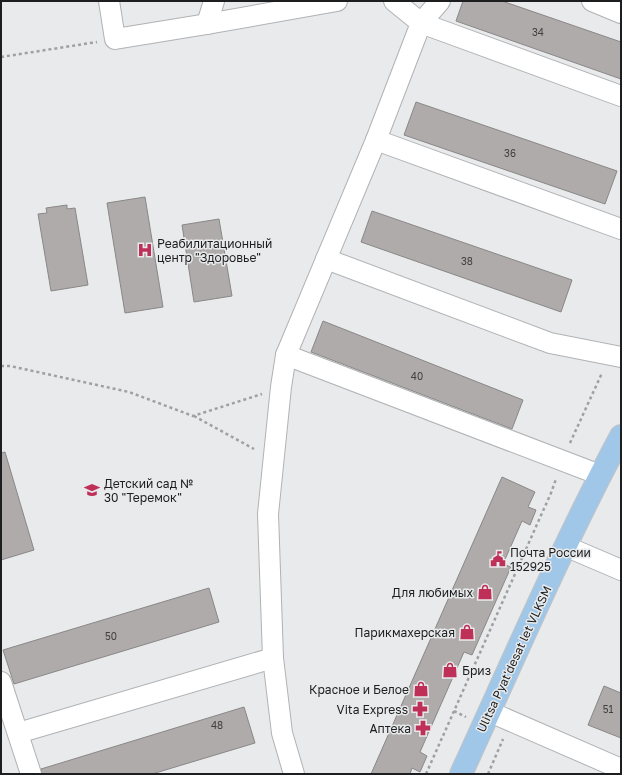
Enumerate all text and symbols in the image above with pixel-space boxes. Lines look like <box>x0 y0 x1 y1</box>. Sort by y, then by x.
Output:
house number: 34 <box>532 26 544 38</box>
house number: 36 <box>504 147 516 159</box>
place label: Реабилитационный центр "Здоровье" <box>157 236 272 265</box>
hospital icon: Реабилитационный центр "Здоровье" <box>136 241 154 259</box>
house number: 38 <box>461 255 473 267</box>
house number: 40 <box>411 370 423 382</box>
place label: Детский сад № 30 "Теремок" <box>104 476 193 505</box>
school or university icon: Детский сад № 30 "Теремок" <box>83 481 101 499</box>
place label: Почта России 152925 <box>510 545 591 574</box>
public building icon: Почта России 152925 <box>489 550 507 568</box>
street label: Ulitsa Pyat'desat let VLKSM <box>473 583 555 735</box>
shop icon: Для любимых <box>476 583 494 601</box>
place label: Для любимых <box>392 585 473 600</box>
shop icon: Парикмахерская <box>458 623 476 641</box>
place label: Парикмахерская <box>355 625 455 640</box>
house number: 50 <box>105 630 117 642</box>
shop icon: Бриз <box>441 661 459 679</box>
place label: Бриз <box>462 663 491 678</box>
shop icon: Красное и Белое <box>412 680 430 698</box>
place label: Красное и Белое <box>309 682 409 697</box>
pharmacy icon: Vita Express <box>411 700 429 718</box>
place label: Vita Express <box>337 702 408 717</box>
house number: 51 <box>603 703 613 715</box>
house number: 48 <box>211 719 223 731</box>
pharmacy icon: Аптека <box>414 719 432 737</box>
place label: Аптека <box>369 721 411 736</box>

